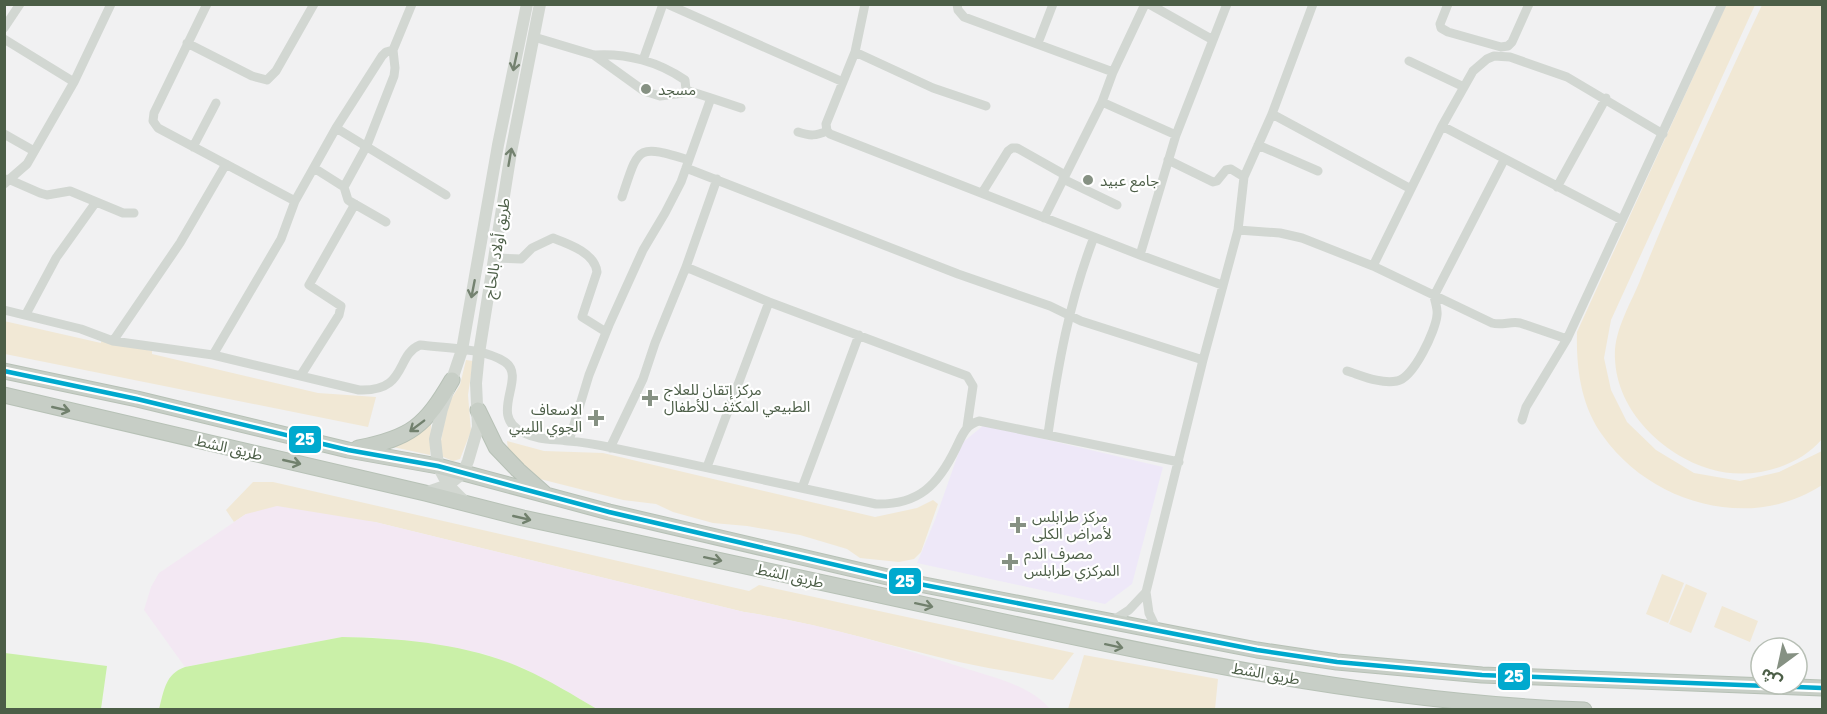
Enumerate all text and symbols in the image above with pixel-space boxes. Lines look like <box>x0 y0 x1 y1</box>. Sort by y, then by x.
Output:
one-way arrow <box>509 52 520 71</box>
place label: مسجد <box>658 80 696 98</box>
marker: مسجد <box>639 82 653 96</box>
one-way arrow <box>505 148 516 167</box>
place label: جامع عبيد <box>1100 171 1159 193</box>
marker: جامع عبيد <box>1081 173 1095 187</box>
street label: طريق أولاد بالحاج <box>479 196 517 300</box>
one-way arrow <box>467 279 478 299</box>
place label: مركز إتقان للعلاج الطبيعي المكثف للأطفال <box>664 380 810 418</box>
marker: مركز إتقان للعلاج الطبيعي المكثف للأطفال <box>641 389 659 407</box>
place label: الاسعاف الجوي الليبي <box>509 400 582 438</box>
one-way arrow <box>52 403 71 415</box>
marker: الاسعاف الجوي الليبي <box>587 409 605 427</box>
one-way arrow <box>410 420 426 432</box>
line badge: 25 <box>288 425 322 454</box>
text: 25 <box>295 429 315 449</box>
street label: طريق الشط <box>193 431 264 465</box>
one-way arrow <box>283 457 302 469</box>
place label: مركز طرابلس لأمراض الكلى <box>1032 507 1112 543</box>
one-way arrow <box>513 512 532 524</box>
marker: مركز طرابلس لأمراض الكلى <box>1009 516 1027 534</box>
place label: مصرف الدم المركزي طرابلس <box>1024 544 1120 582</box>
marker: مصرف الدم المركزي طرابلس <box>1001 553 1019 571</box>
one-way arrow <box>703 554 722 565</box>
street label: طريق الشط <box>754 559 825 593</box>
line badge: 25 <box>888 567 922 595</box>
text: 25 <box>895 571 915 591</box>
one-way arrow <box>914 599 933 611</box>
north arrow <box>1749 636 1809 696</box>
one-way arrow <box>1104 641 1124 652</box>
street label: طريق الشط <box>1230 658 1301 690</box>
line badge: 25 <box>1497 662 1531 691</box>
text: ش <box>1756 664 1785 693</box>
text: 25 <box>1504 666 1524 686</box>

